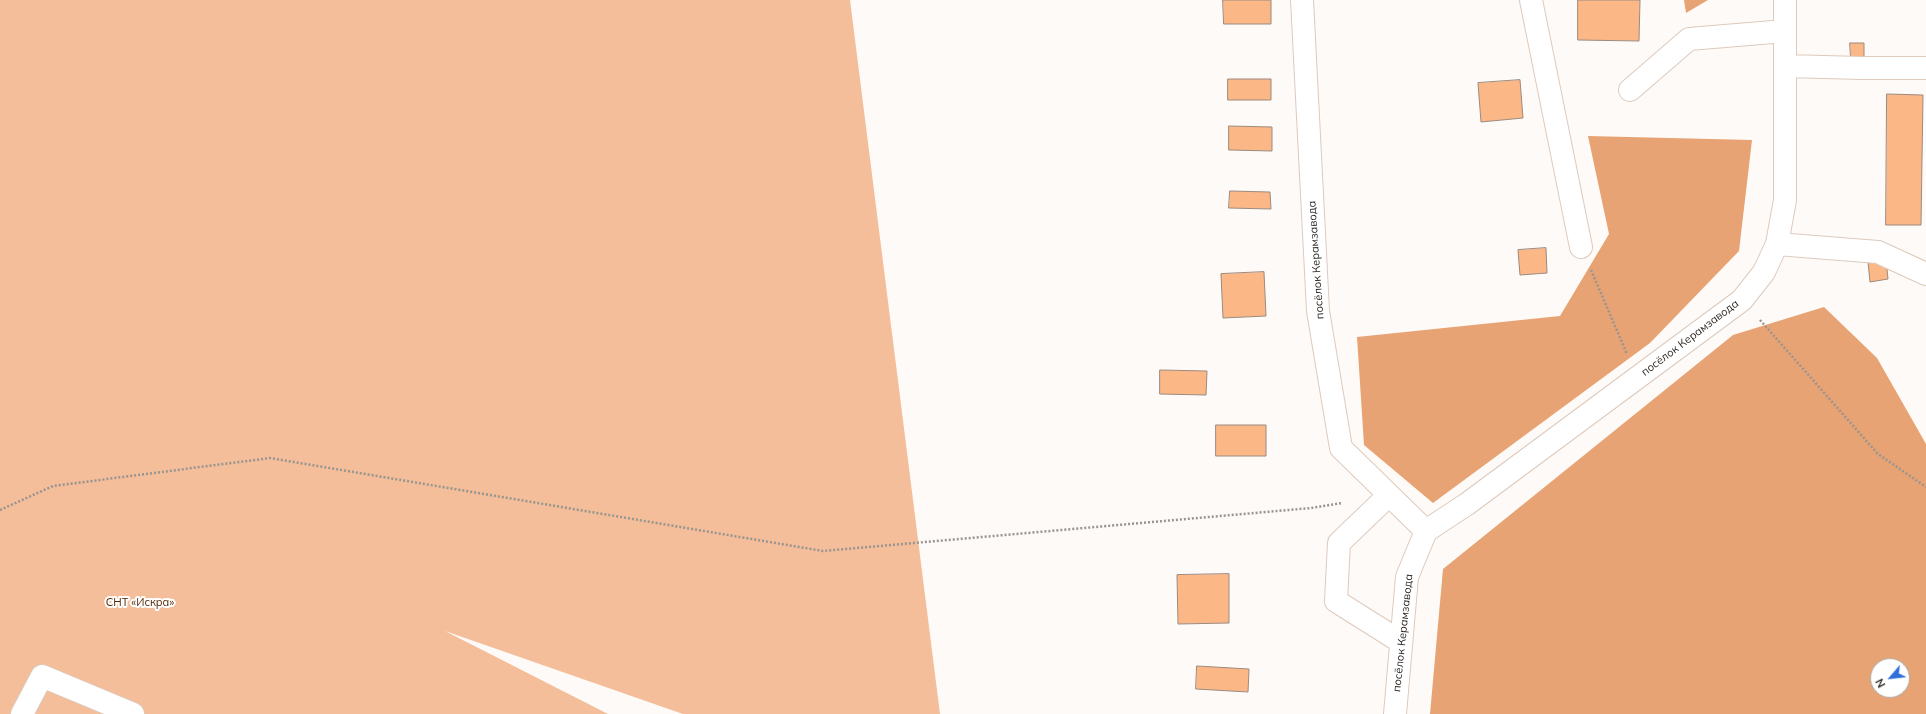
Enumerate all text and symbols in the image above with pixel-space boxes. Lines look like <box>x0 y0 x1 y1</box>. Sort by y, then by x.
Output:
street label: посёлок Керамзавода <box>1305 200 1327 320</box>
street label: посёлок Керамзавода <box>1639 297 1741 379</box>
street label: посёлок Керамзавода <box>1390 573 1416 693</box>
park label: СНТ «Искра» <box>106 596 174 610</box>
north arrow <box>1870 658 1910 698</box>
text: N <box>1872 676 1888 690</box>

